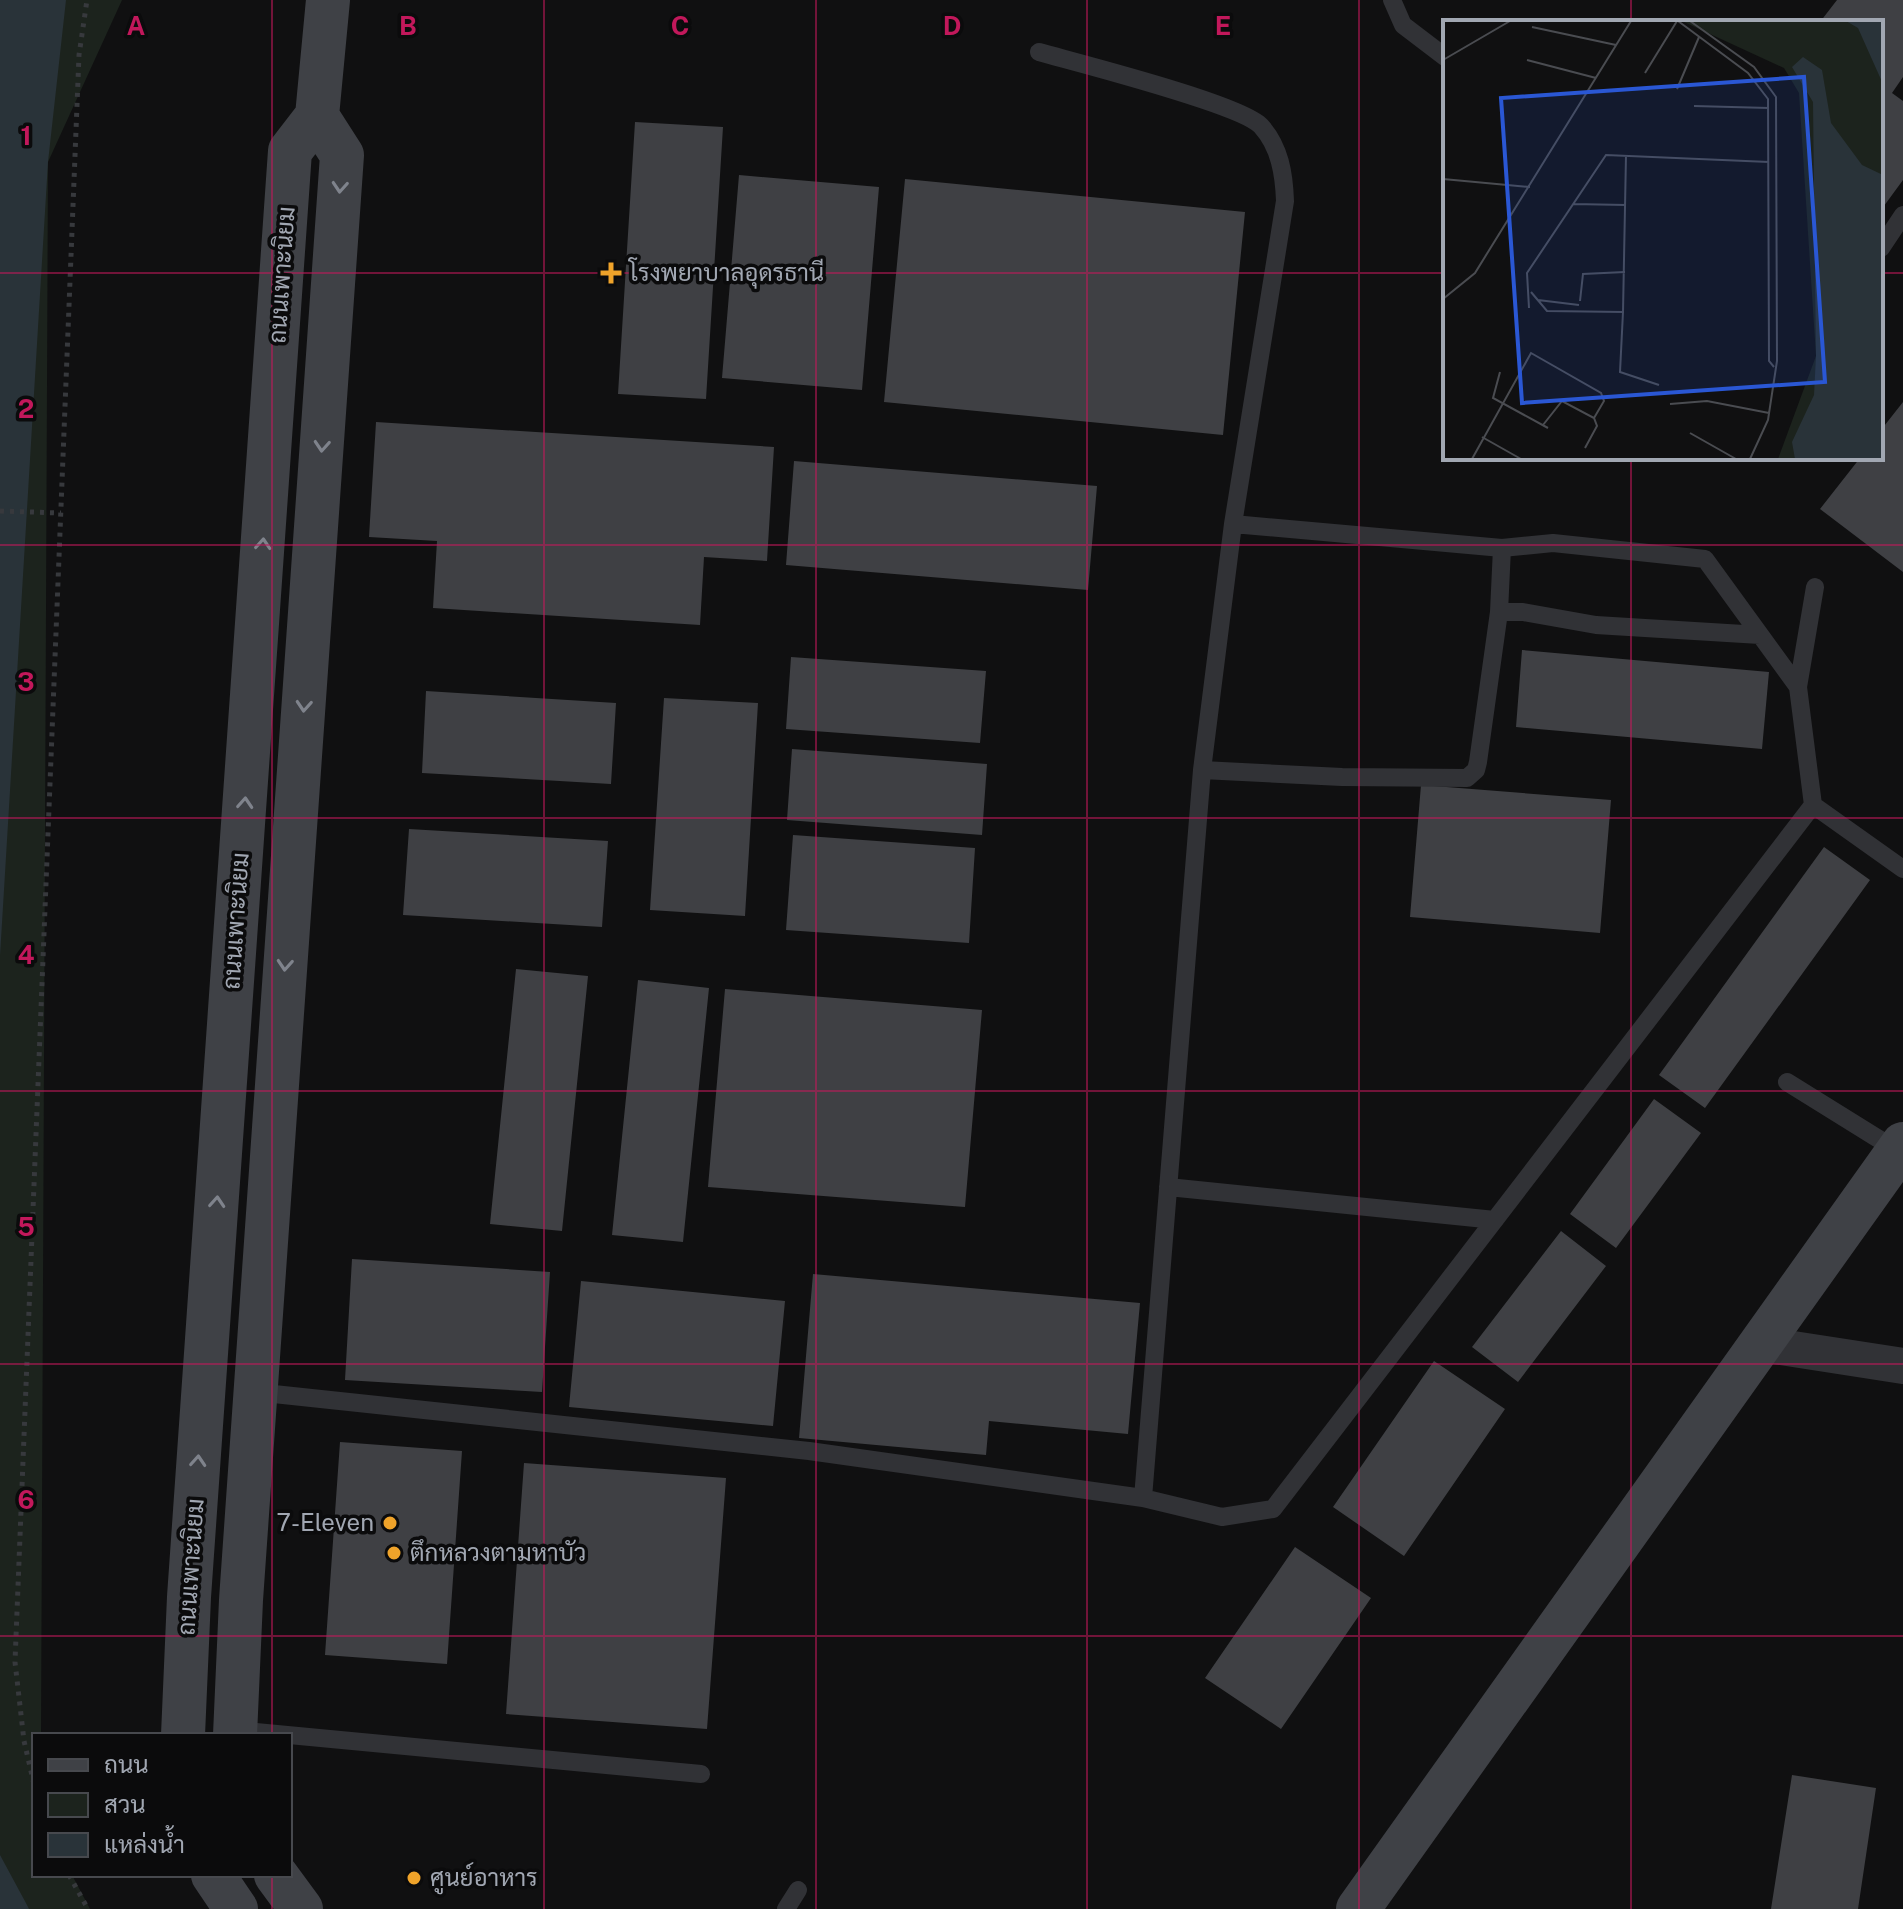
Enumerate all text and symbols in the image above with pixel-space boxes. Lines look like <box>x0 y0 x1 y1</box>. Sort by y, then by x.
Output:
text: A <box>127 10 146 41</box>
text: B <box>399 10 417 41</box>
text: C <box>671 10 689 41</box>
text: D <box>943 10 961 41</box>
text: E <box>1215 10 1231 41</box>
inset map <box>1443 20 1883 460</box>
text: 1 <box>20 120 32 151</box>
one-way arrow <box>332 181 349 194</box>
street label: ถนนเพาะนิยม <box>262 205 300 344</box>
place label: โรงพยาบาลอุดรธานี <box>627 257 824 289</box>
marker: โรงพยาบาลอุดรธานี <box>600 262 622 284</box>
text: 2 <box>18 393 34 424</box>
one-way arrow <box>314 440 331 453</box>
one-way arrow <box>254 537 271 550</box>
text: 3 <box>17 666 35 697</box>
one-way arrow <box>296 699 313 712</box>
one-way arrow <box>236 796 253 809</box>
street label: ถนนเพาะนิยม <box>216 851 254 990</box>
text: 4 <box>17 939 35 970</box>
one-way arrow <box>277 959 294 972</box>
one-way arrow <box>208 1195 225 1208</box>
text: 5 <box>17 1211 35 1242</box>
one-way arrow <box>189 1455 206 1468</box>
text: 6 <box>17 1484 35 1515</box>
street label: ถนนเพาะนิยม <box>171 1497 209 1636</box>
place label: 7-Eleven <box>277 1508 374 1536</box>
marker: 7-Eleven <box>381 1514 399 1532</box>
place label: ตึกหลวงตามหาบัว <box>410 1538 586 1566</box>
marker: ตึกหลวงตามหาบัว <box>385 1544 403 1562</box>
legend <box>32 1733 292 1877</box>
text: ถนน <box>104 1750 149 1778</box>
text: สวน <box>104 1790 146 1818</box>
text: แหล่งน้ำ <box>104 1825 185 1858</box>
place label: ศูนย์อาหาร <box>430 1862 538 1895</box>
marker: ศูนย์อาหาร <box>405 1869 423 1887</box>

